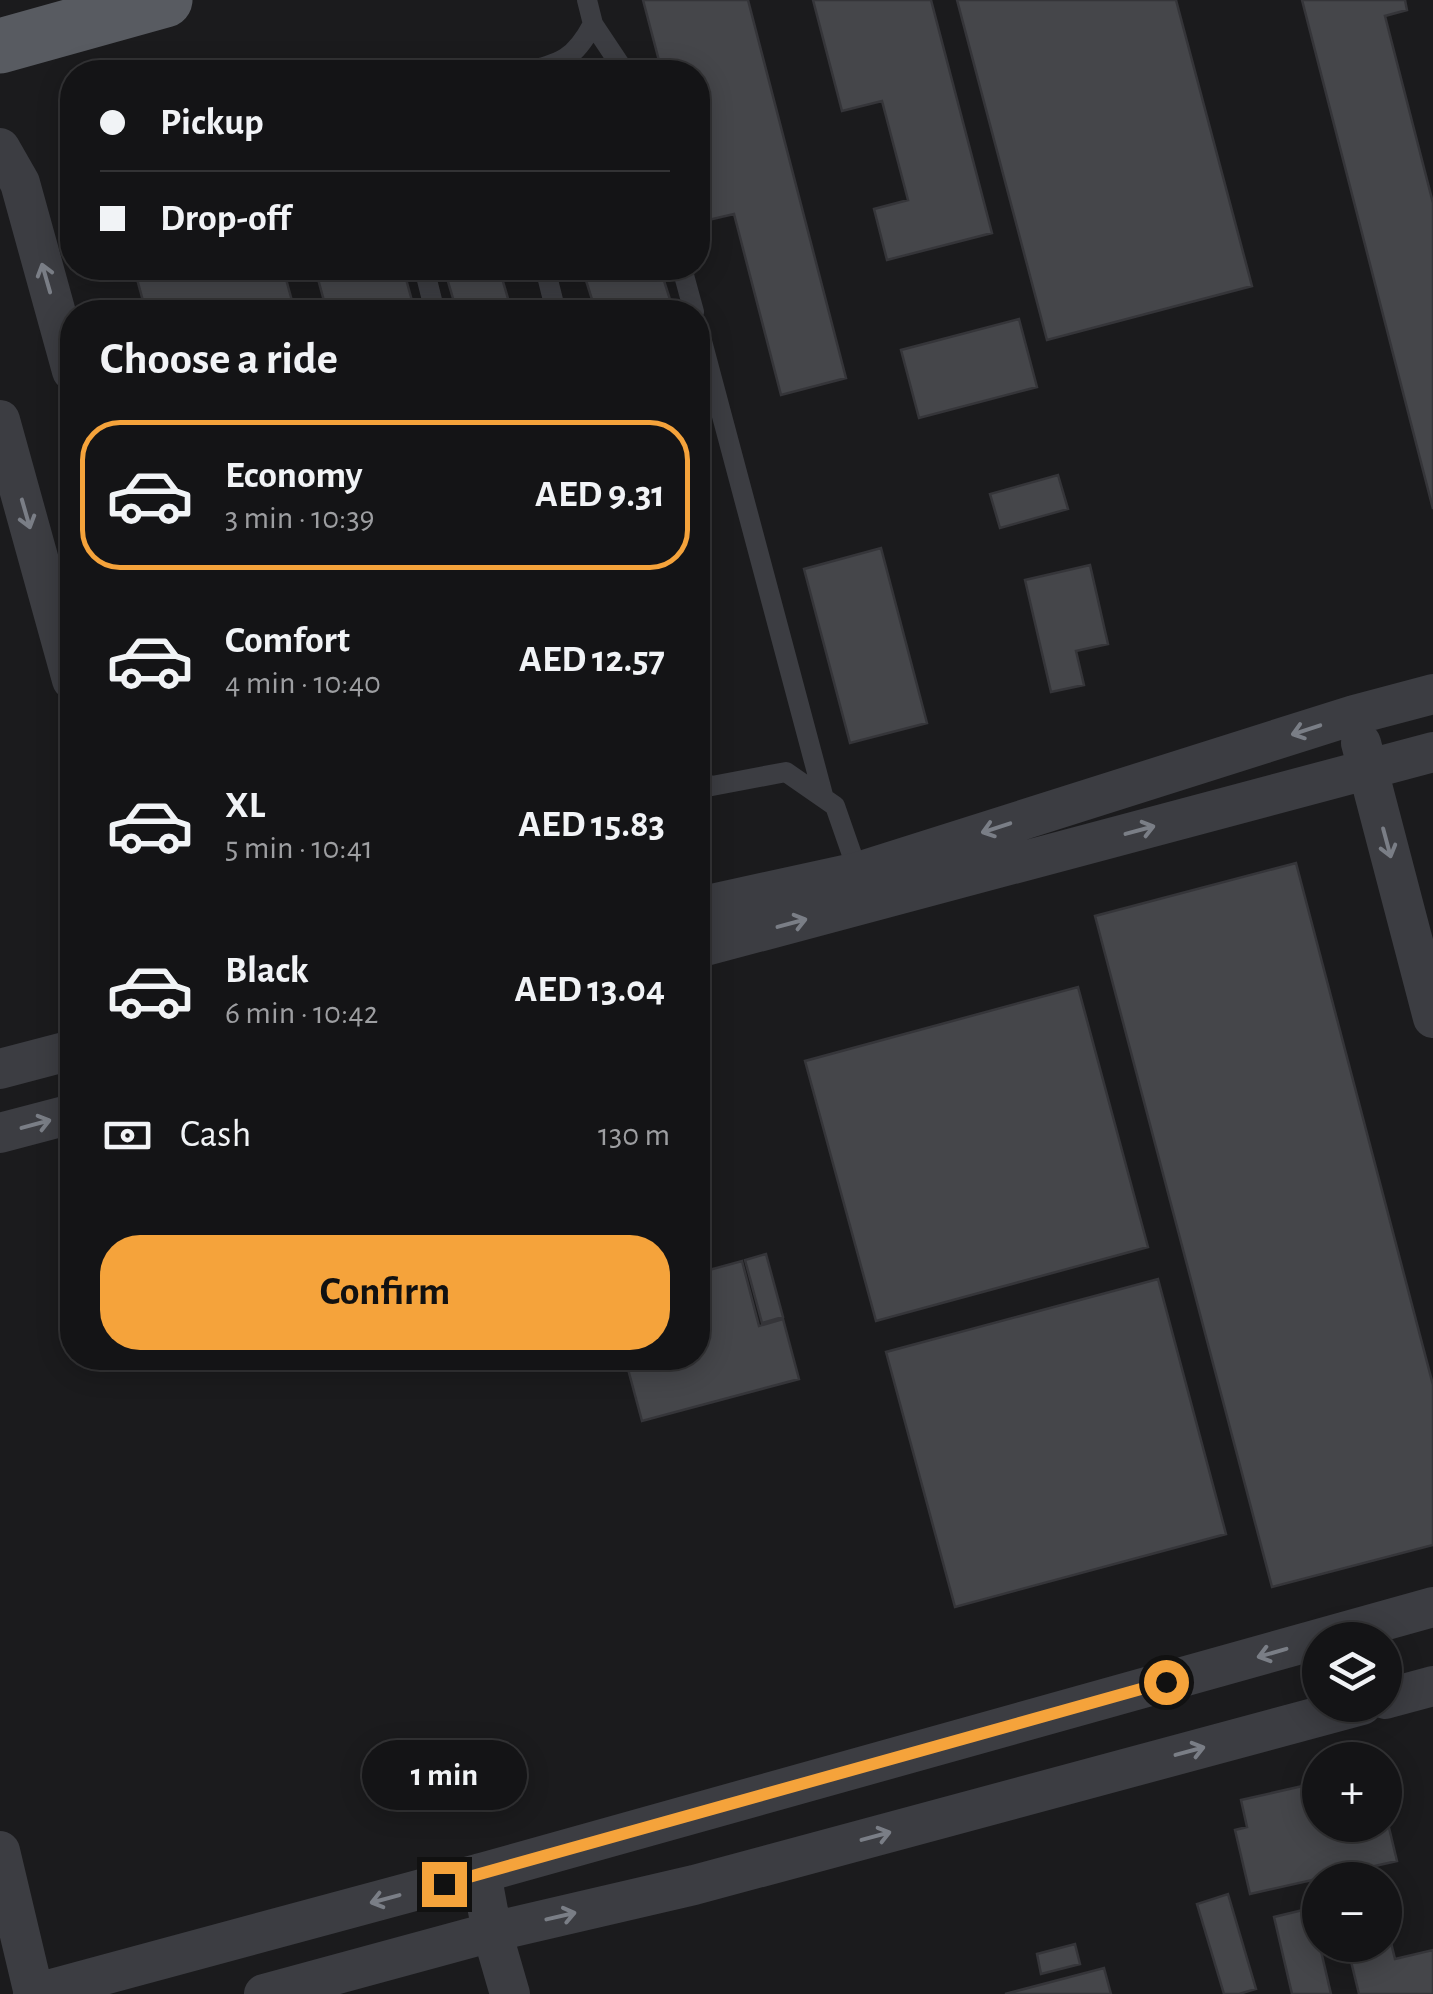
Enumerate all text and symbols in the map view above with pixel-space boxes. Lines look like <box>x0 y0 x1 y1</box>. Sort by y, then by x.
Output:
text: Pickup <box>160 104 264 142</box>
text: Drop-off <box>160 200 291 238</box>
one-way arrow <box>36 262 55 294</box>
text: Choose a ride <box>100 337 338 382</box>
icon: car <box>105 450 195 540</box>
text: Economy <box>225 457 363 495</box>
text: AED 9.31 <box>535 476 665 514</box>
one-way arrow <box>18 498 37 529</box>
text: 3 min · 10:39 <box>225 502 375 534</box>
icon: car <box>105 615 195 705</box>
text: Comfort <box>225 622 350 660</box>
text: AED 12.57 <box>519 641 665 679</box>
text: 4 min · 10:40 <box>225 667 381 699</box>
one-way arrow <box>1290 722 1322 740</box>
icon: car <box>105 780 195 870</box>
text: XL <box>225 787 265 825</box>
text: AED 15.83 <box>518 806 665 844</box>
one-way arrow <box>981 820 1012 838</box>
one-way arrow <box>1124 820 1155 839</box>
one-way arrow <box>1379 827 1398 858</box>
text: 5 min · 10:41 <box>225 832 373 864</box>
one-way arrow <box>776 912 807 931</box>
icon: car <box>105 945 195 1035</box>
text: Black <box>225 952 309 990</box>
text: AED 13.04 <box>515 971 665 1009</box>
text: 6 min · 10:42 <box>225 997 378 1029</box>
icon: cash <box>100 1108 155 1163</box>
one-way arrow <box>20 1113 51 1132</box>
text: Cash <box>180 1116 251 1154</box>
text: 130 m <box>598 1119 670 1151</box>
button: Confirm <box>100 1235 670 1350</box>
map controls <box>1302 1622 1402 1962</box>
button: layers <box>1302 1622 1402 1722</box>
one-way arrow <box>1257 1644 1288 1663</box>
route start <box>1144 1660 1189 1705</box>
callout: 1 min <box>362 1739 526 1809</box>
one-way arrow <box>1174 1741 1205 1760</box>
button: + <box>1302 1742 1402 1842</box>
text: 1 min <box>411 1759 478 1791</box>
one-way arrow <box>860 1825 891 1844</box>
route end <box>422 1862 467 1907</box>
button: − <box>1302 1862 1402 1962</box>
one-way arrow <box>370 1891 401 1910</box>
one-way arrow <box>544 1906 576 1924</box>

